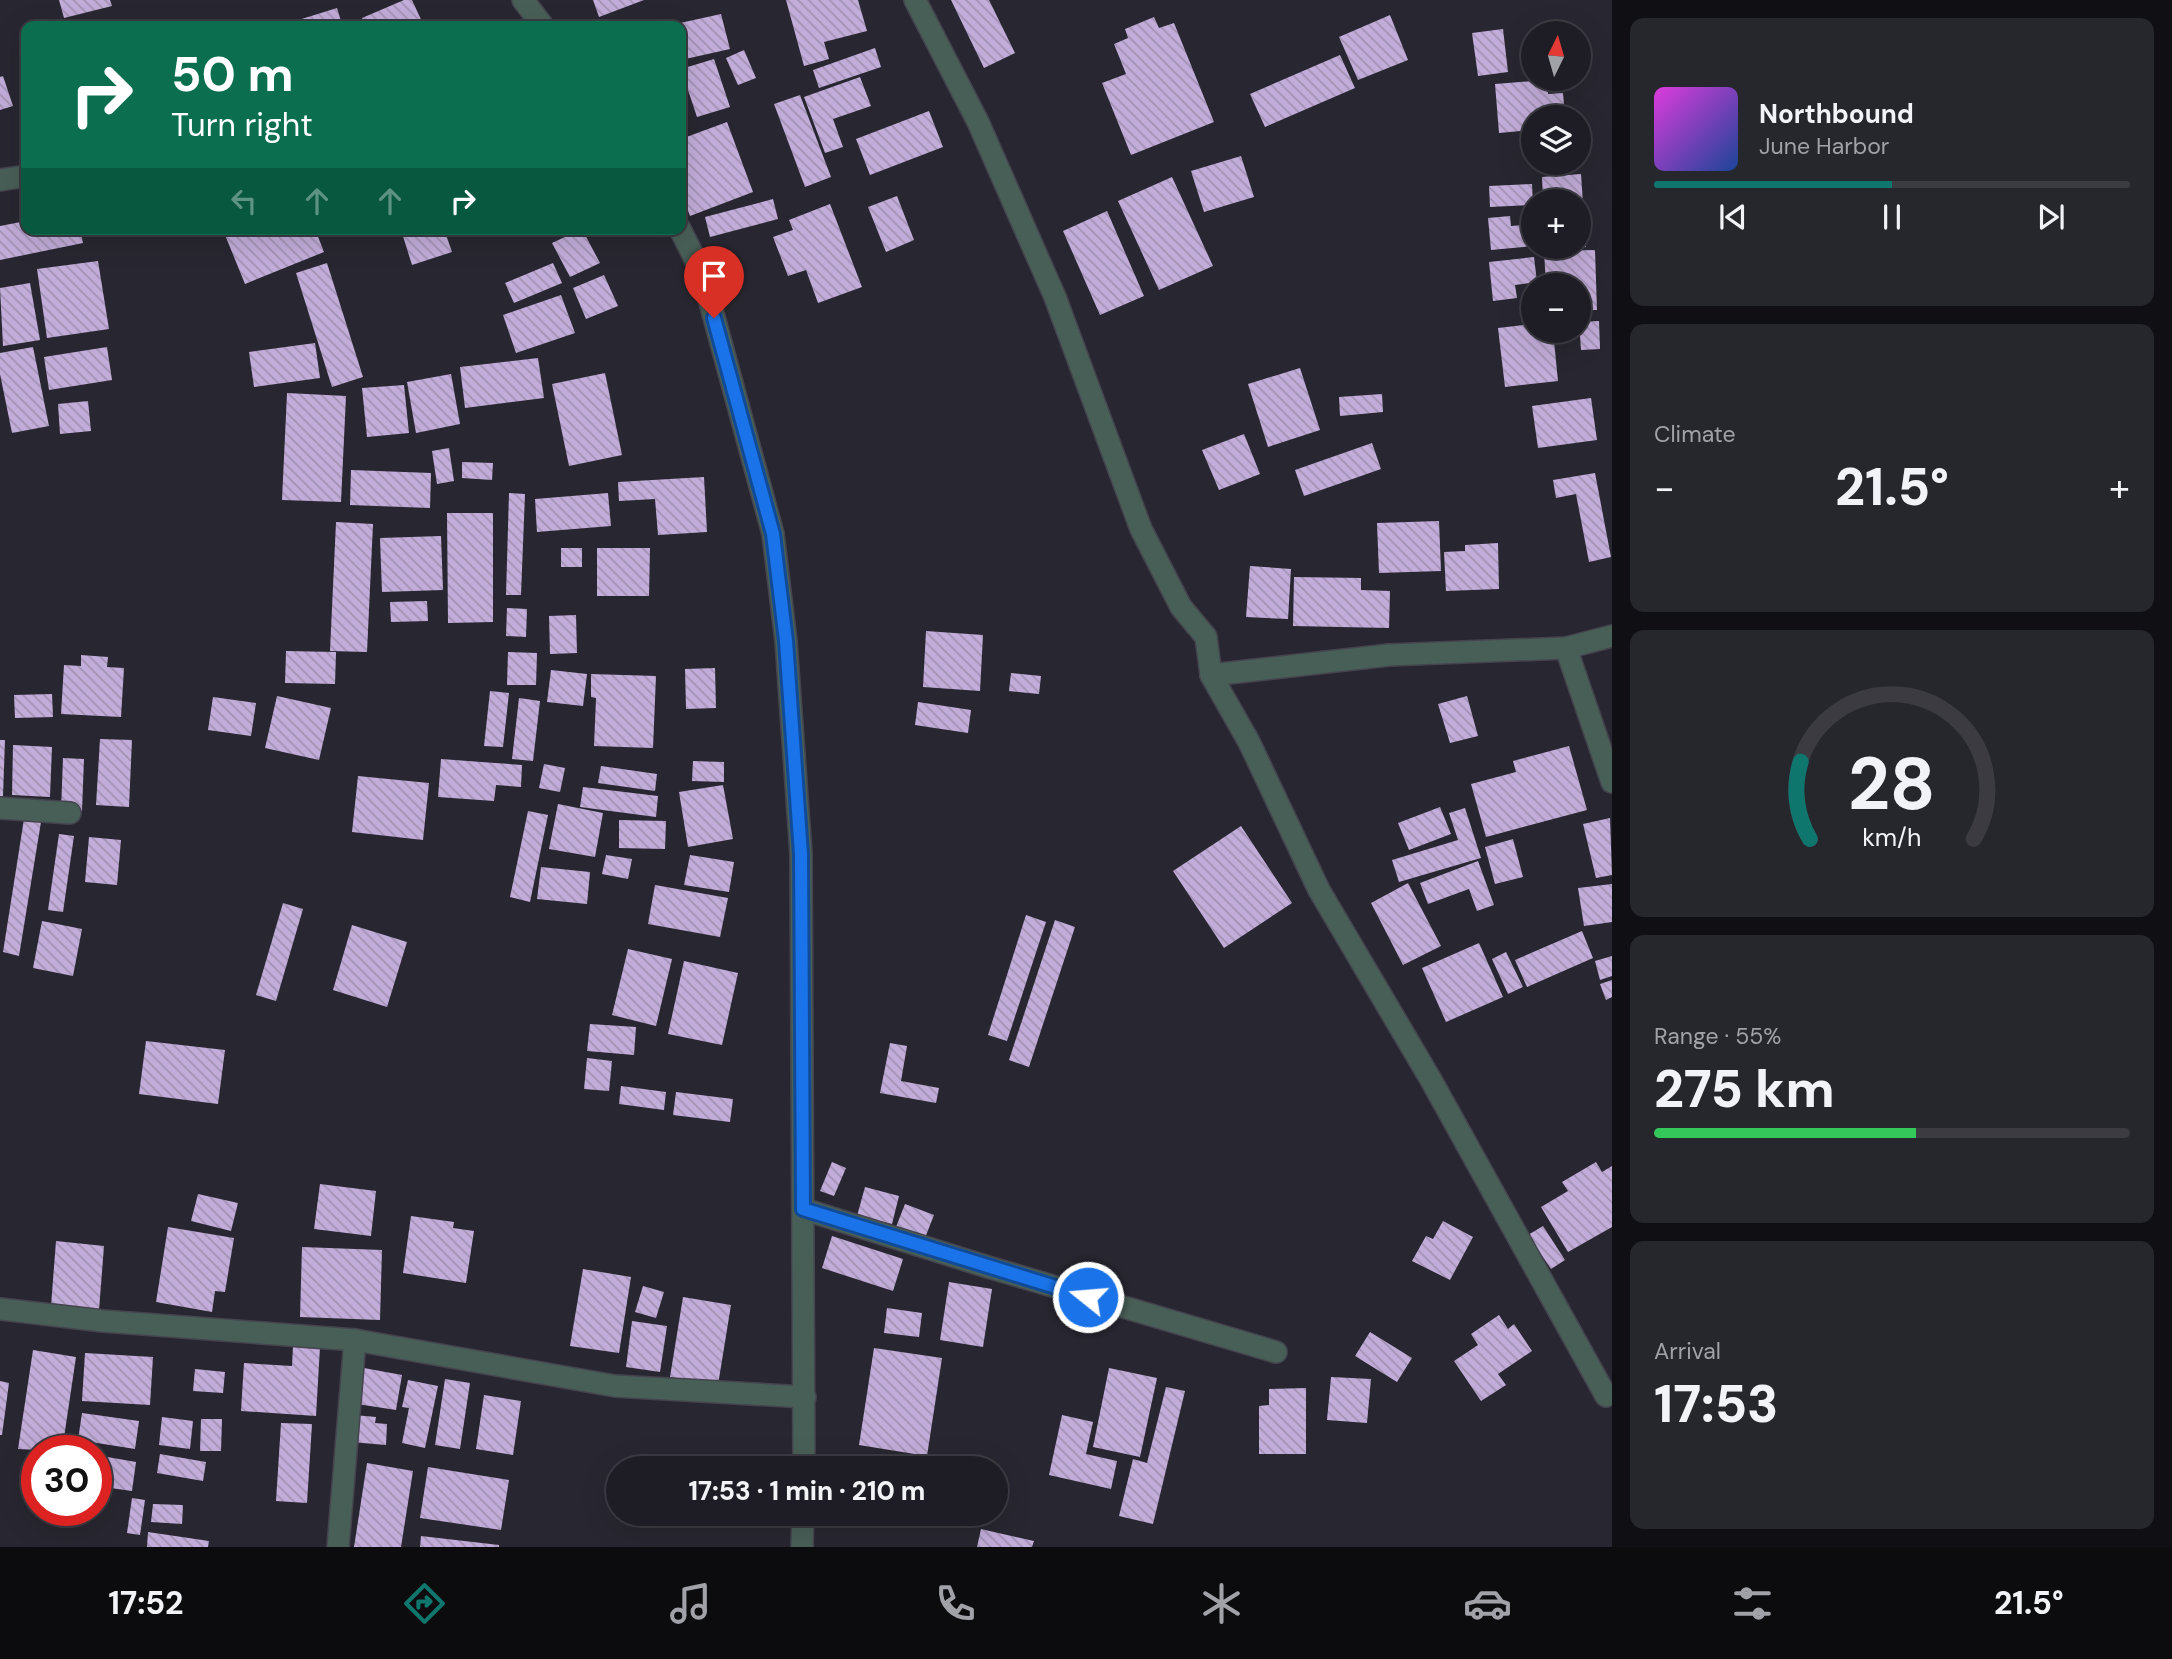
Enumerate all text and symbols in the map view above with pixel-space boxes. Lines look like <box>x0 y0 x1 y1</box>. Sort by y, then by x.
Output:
north arrow <box>1521 21 1591 91</box>
map controls <box>1521 21 1591 343</box>
text: 50 m <box>171 42 294 106</box>
icon: right <box>56 49 147 140</box>
text: Northbound <box>1759 97 1914 131</box>
text: Turn right <box>171 104 313 146</box>
button: layers <box>1521 105 1591 175</box>
text: June Harbor <box>1759 131 1889 161</box>
icon: left <box>225 182 263 220</box>
icon: ahead <box>298 182 336 220</box>
icon: ahead <box>371 182 409 220</box>
icon: right <box>444 182 482 220</box>
button: + <box>1521 189 1591 259</box>
icon: previous <box>1714 198 1752 236</box>
icon: pause <box>1873 198 1911 236</box>
icon: next <box>2032 198 2070 236</box>
pin <box>684 246 744 318</box>
icon: arrive <box>695 257 733 295</box>
button: − <box>1521 273 1591 343</box>
text: Climate <box>1654 419 1736 449</box>
text: 21.5° <box>1835 453 1949 521</box>
text: − <box>1654 463 1675 513</box>
text: + <box>2109 463 2130 513</box>
text: 28 <box>1848 738 1936 833</box>
text: km/h <box>1862 821 1922 854</box>
text: Range · 55% <box>1654 1021 1781 1051</box>
text: 275 km <box>1654 1055 1835 1123</box>
position arrow <box>1051 1260 1125 1334</box>
text: Arrival <box>1654 1336 1721 1366</box>
text: 17:53 <box>1654 1370 1778 1438</box>
speed limit sign: 30 <box>21 1435 112 1526</box>
text: 17:53 · 1 min · 210 m <box>689 1474 925 1508</box>
icon: directions <box>400 1579 449 1628</box>
icon: music <box>666 1579 715 1628</box>
icon: phone <box>931 1579 980 1628</box>
icon: climate <box>1197 1579 1246 1628</box>
icon: car <box>1463 1579 1512 1628</box>
icon: filters <box>1728 1579 1777 1628</box>
text: 17:52 <box>108 1582 183 1624</box>
text: 21.5° <box>1994 1582 2064 1624</box>

